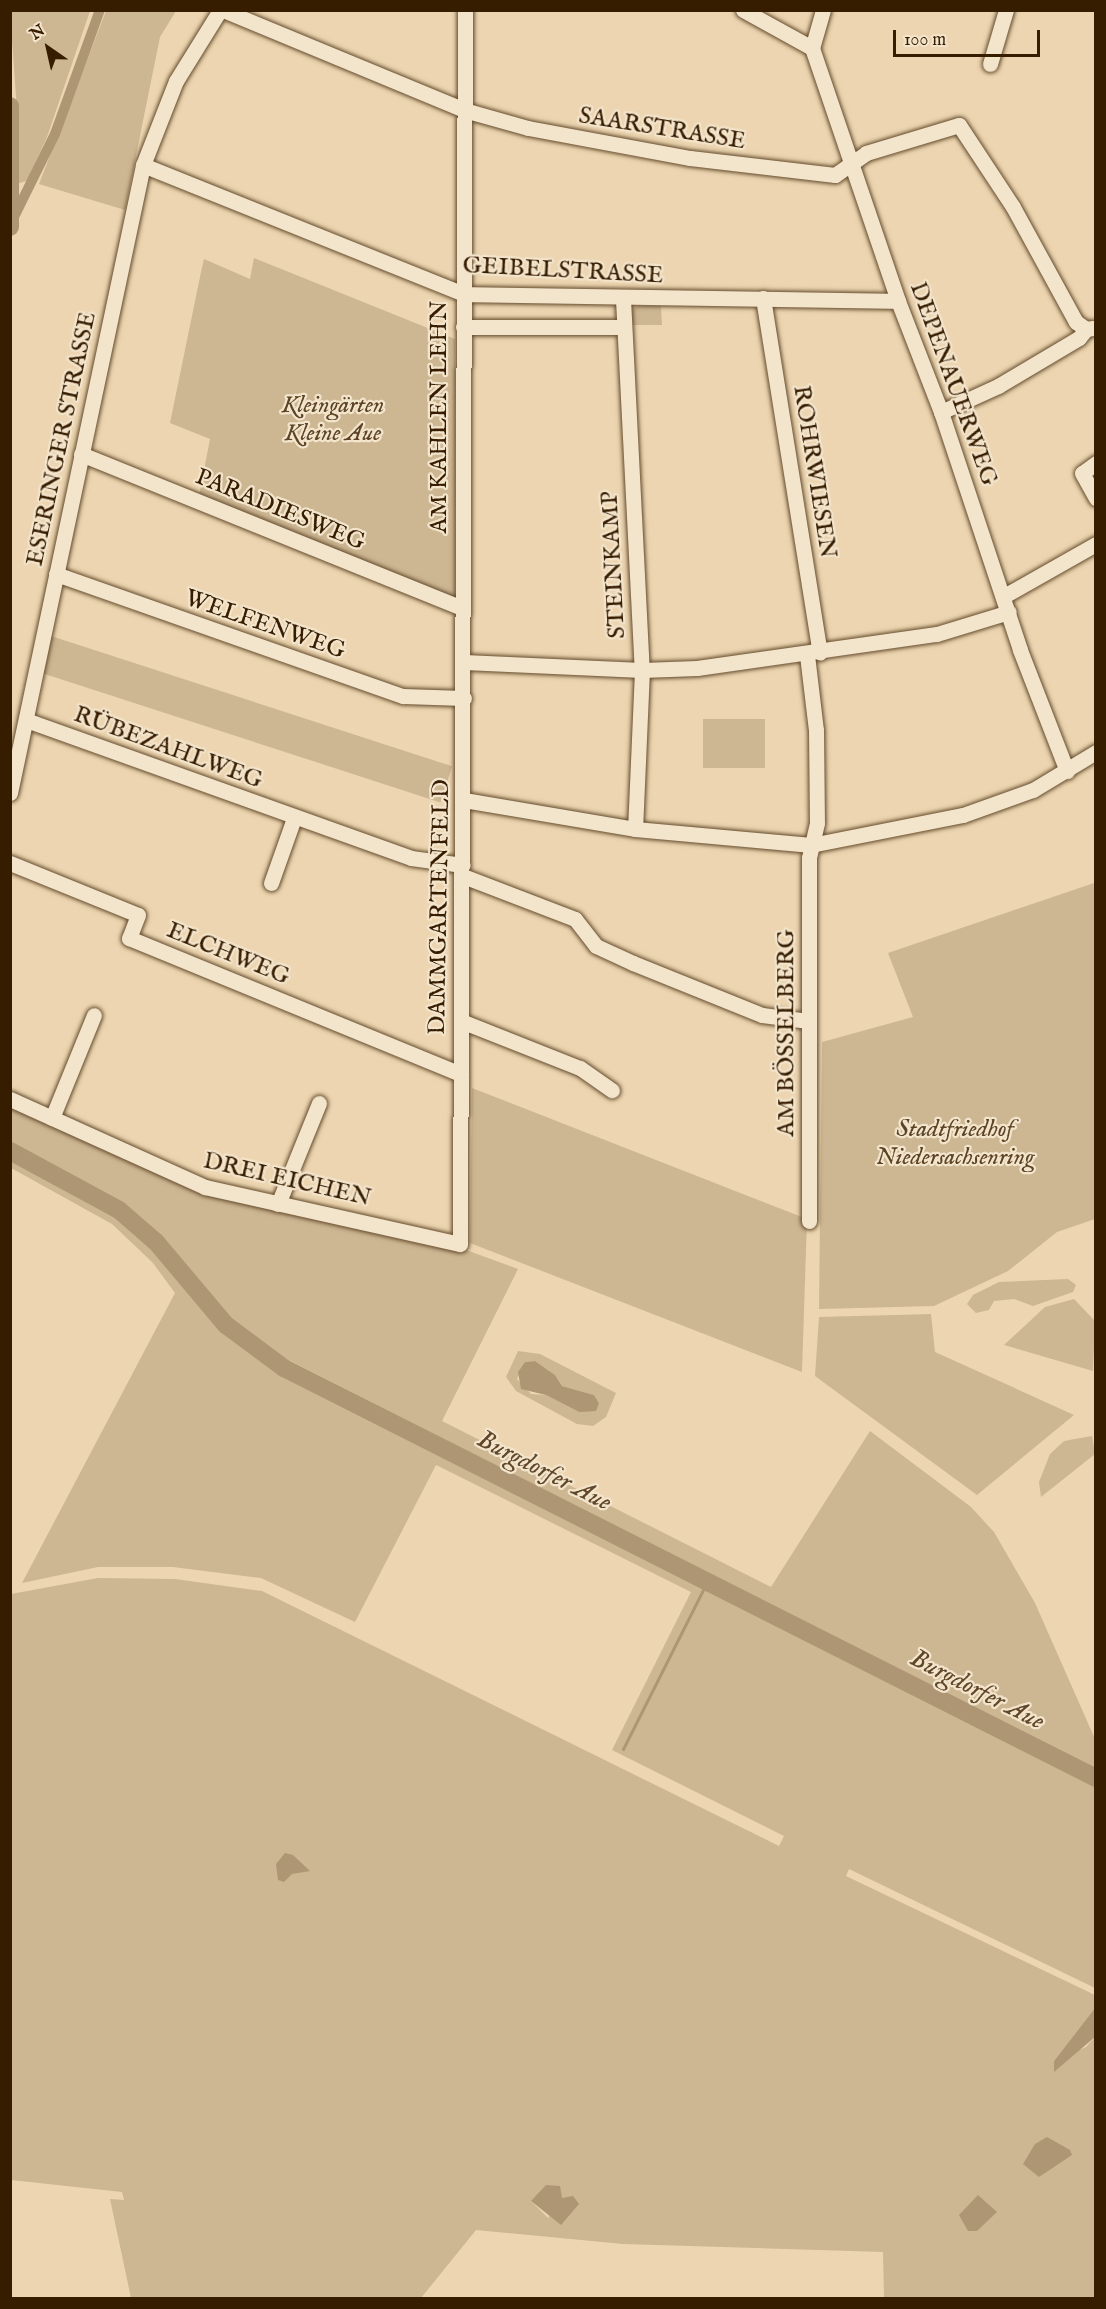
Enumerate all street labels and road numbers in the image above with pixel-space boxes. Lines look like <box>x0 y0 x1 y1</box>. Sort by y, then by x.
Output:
street label: SAARSTRASSE <box>577 102 747 156</box>
street label: GEIBELSTRASSE <box>462 251 664 291</box>
street label: DEPENAUERWEG <box>903 278 1003 490</box>
street label: AM KAHLEN LEHN <box>426 301 454 533</box>
street label: ESERINGER STRASSE <box>21 309 103 569</box>
street label: ROHRWIESEN <box>786 383 842 561</box>
street label: PARADIESWEG <box>191 463 369 557</box>
street label: STEINKAMP <box>596 491 632 639</box>
street label: WELFENWEG <box>181 584 349 666</box>
street label: RÜBEZAHLWEG <box>70 700 266 796</box>
street label: DAMMGARTENFELD <box>423 779 457 1035</box>
street label: ELCHWEG <box>162 916 294 992</box>
street label: AM BÖSSELBERG <box>773 929 801 1137</box>
street label: DREI EICHEN <box>200 1147 374 1213</box>

